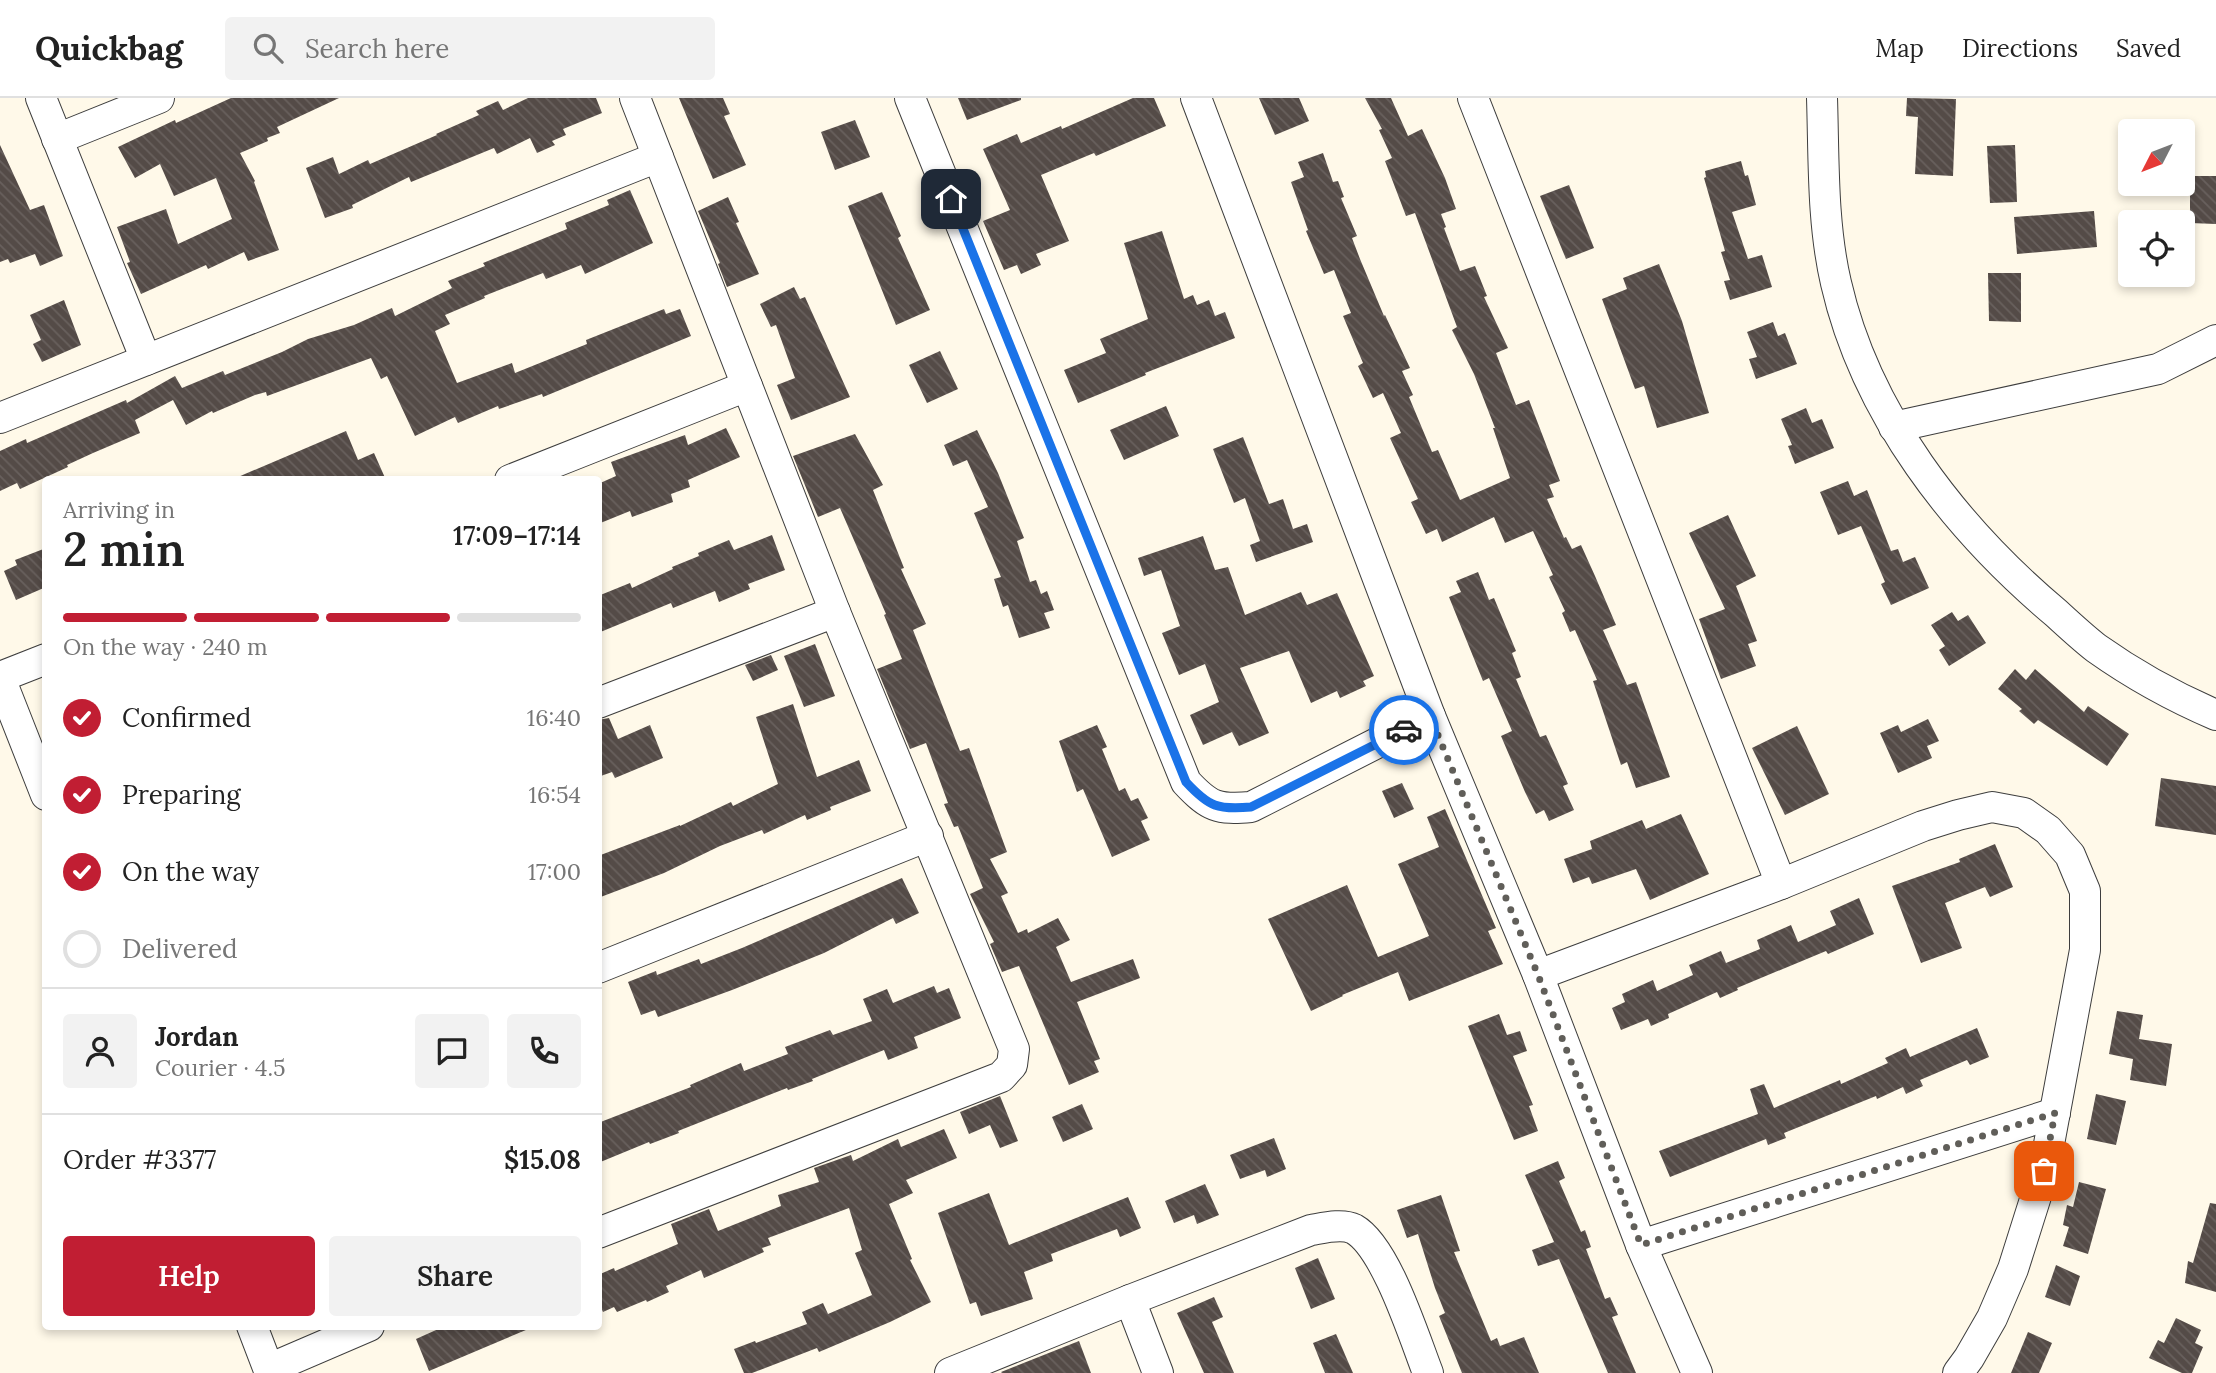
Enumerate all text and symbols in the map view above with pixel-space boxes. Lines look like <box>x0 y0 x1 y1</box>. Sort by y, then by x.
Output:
search box <box>225 17 715 80</box>
text: Quickbag <box>35 27 183 69</box>
icon: search <box>249 29 287 67</box>
text: Search here <box>305 32 449 65</box>
text: Map <box>1875 33 1924 64</box>
text: Directions <box>1962 33 2078 64</box>
text: Saved <box>2116 33 2181 64</box>
north arrow <box>2118 119 2194 196</box>
map controls <box>2118 119 2195 287</box>
pin <box>921 169 981 229</box>
icon: home <box>932 180 970 218</box>
button: locate <box>2118 210 2195 287</box>
text: Arriving in <box>63 495 175 524</box>
text: 17:09–17:14 <box>453 519 581 552</box>
text: 2 min <box>63 520 185 579</box>
text: On the way · 240 m <box>63 632 268 661</box>
courier <box>1369 695 1439 765</box>
icon: check <box>63 699 101 737</box>
text: Confirmed <box>122 701 251 734</box>
text: 16:40 <box>527 703 581 732</box>
icon: car <box>1385 711 1423 749</box>
icon: check <box>63 776 101 814</box>
text: Preparing <box>122 778 241 811</box>
text: 16:54 <box>529 780 581 809</box>
icon: check <box>63 853 101 891</box>
text: On the way <box>122 855 259 888</box>
text: 17:00 <box>528 857 581 886</box>
text: Delivered <box>122 932 238 965</box>
button: person <box>63 1014 137 1088</box>
button: chat <box>415 1014 489 1088</box>
button: phone <box>507 1014 581 1088</box>
text: Jordan <box>155 1020 239 1053</box>
text: Courier · 4.5 <box>155 1053 286 1082</box>
pin <box>2014 1141 2074 1201</box>
text: Order #3377 <box>63 1143 216 1176</box>
text: $15.08 <box>504 1143 581 1176</box>
icon: bag <box>2025 1152 2063 1190</box>
button: Help <box>63 1236 315 1316</box>
button: Share <box>329 1236 581 1316</box>

